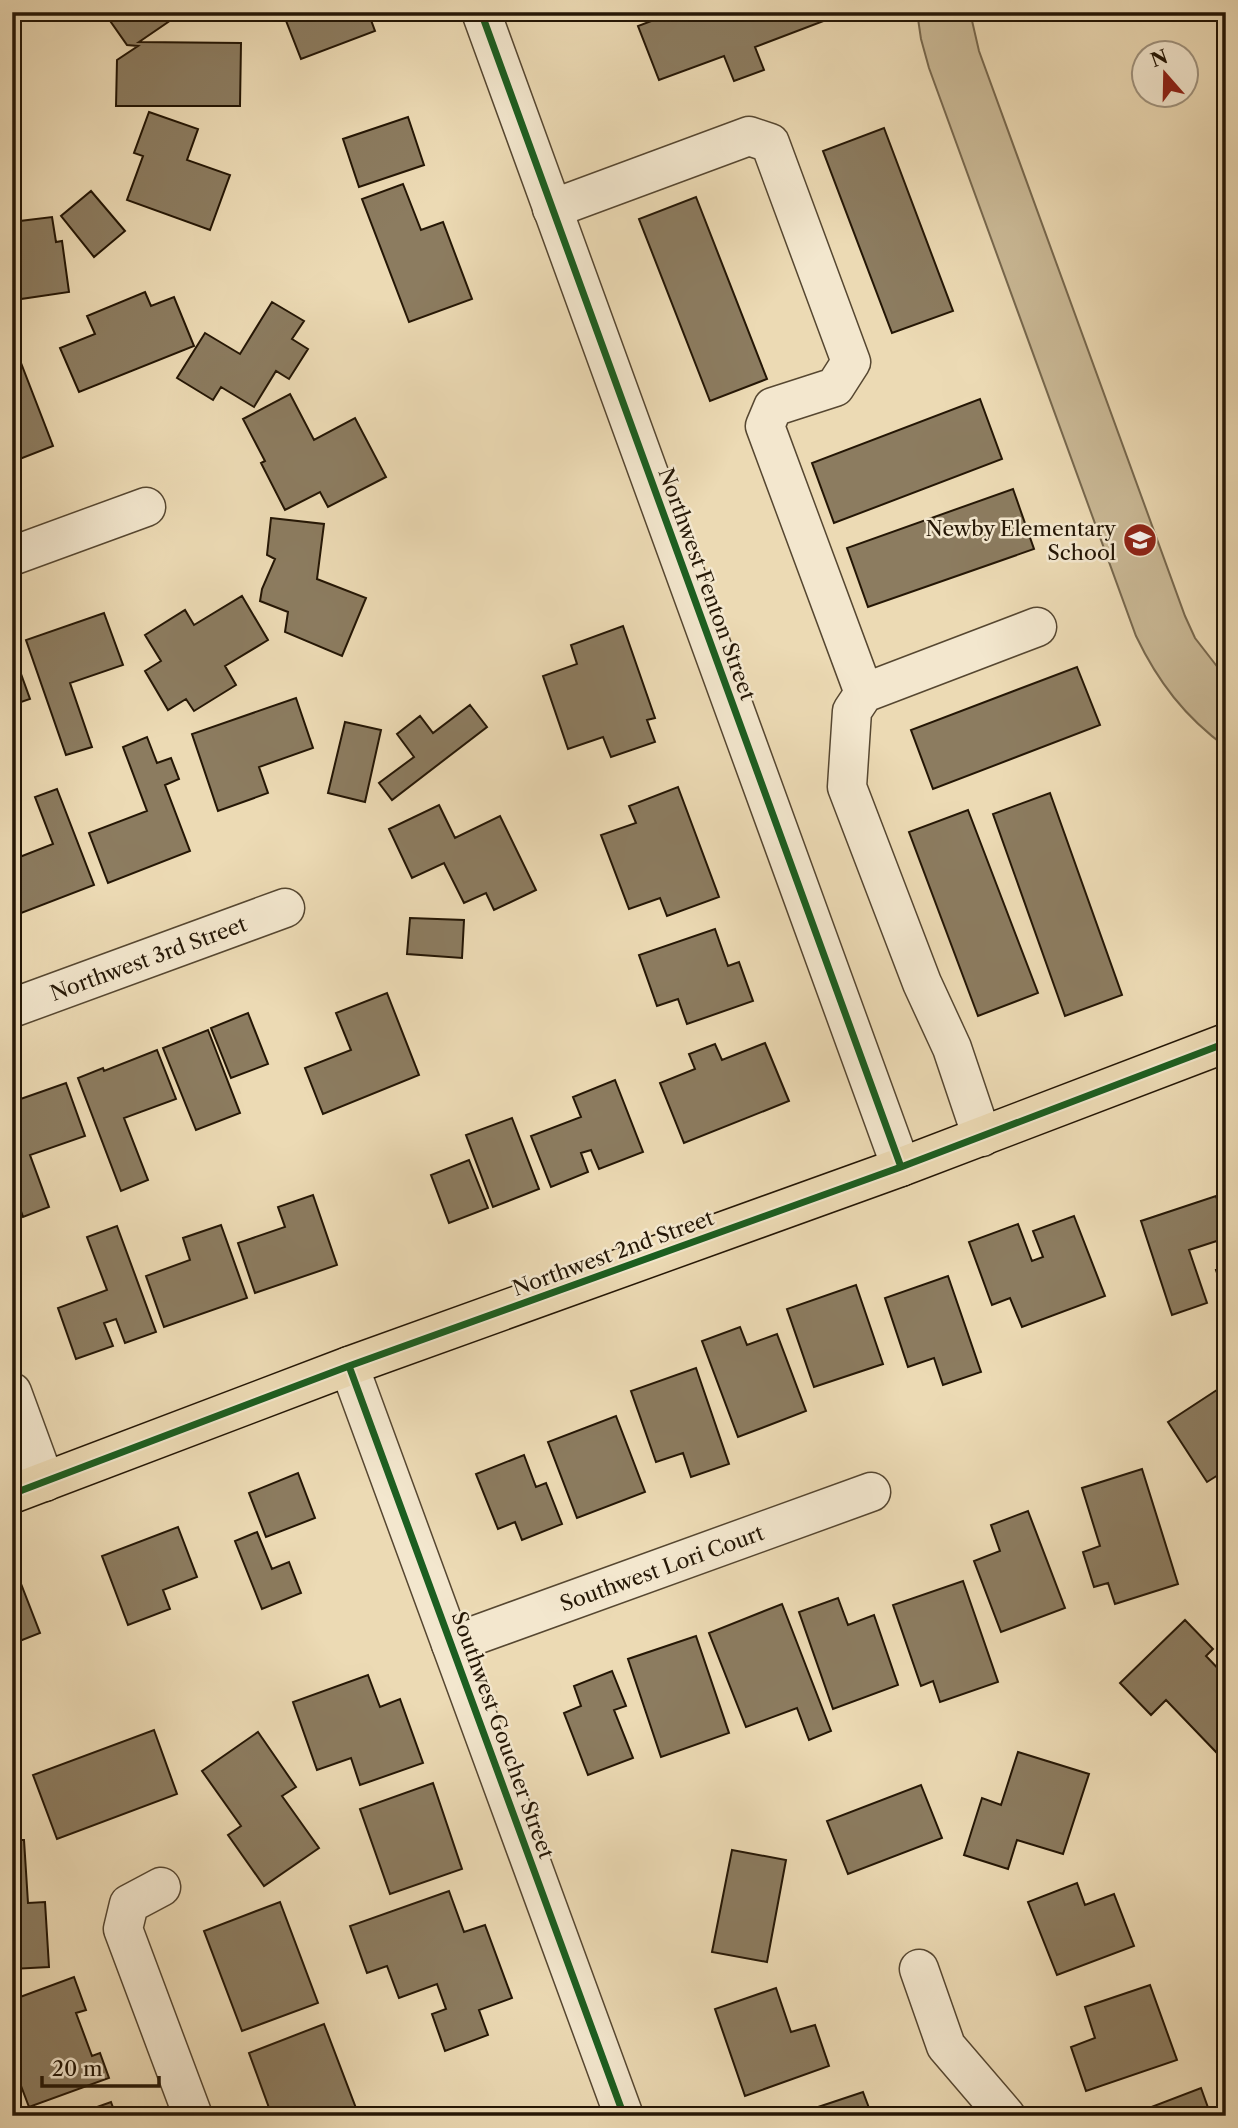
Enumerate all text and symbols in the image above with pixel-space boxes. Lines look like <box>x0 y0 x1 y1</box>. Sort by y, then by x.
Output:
north arrow <box>1130 38 1200 108</box>
text: N <box>1148 45 1171 72</box>
street label: Northwest Fenton Street <box>653 464 761 704</box>
place label: Newby Elementary School <box>926 516 1116 565</box>
school or university icon: Newby Elementary School <box>1121 521 1159 559</box>
street label: Northwest 3rd Street <box>46 911 250 1006</box>
street label: Northwest 2nd Street <box>509 1205 718 1301</box>
street label: Southwest Lori Court <box>556 1519 767 1616</box>
street label: Southwest Goucher Street <box>447 1608 560 1863</box>
scale bar <box>42 2044 159 2088</box>
text: 20 m <box>52 2056 103 2081</box>

